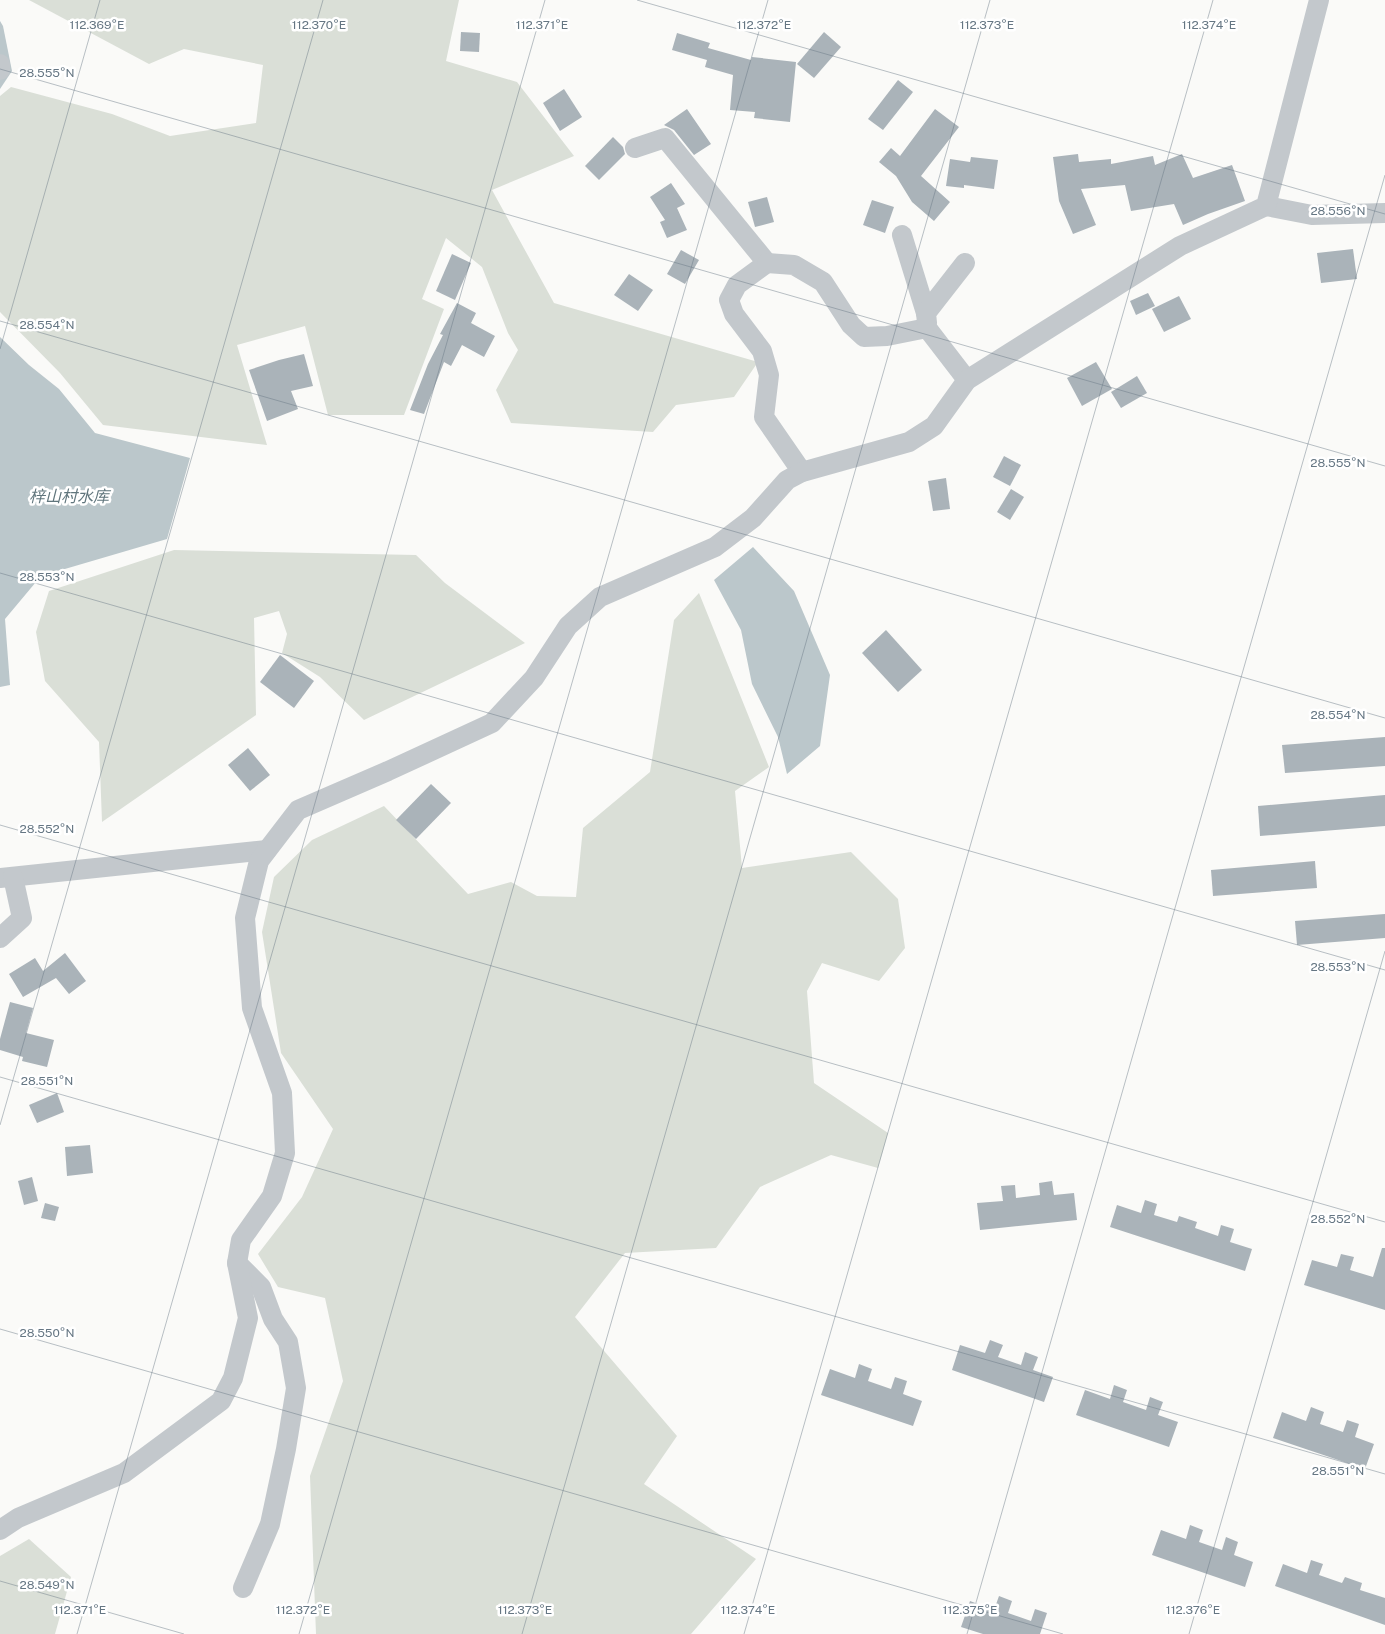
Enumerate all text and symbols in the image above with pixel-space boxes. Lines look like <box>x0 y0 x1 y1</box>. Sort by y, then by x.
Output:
text: 112.369°E <box>70 18 125 32</box>
text: 112.370°E <box>292 18 346 32</box>
text: 112.371°E <box>516 18 568 32</box>
text: 112.372°E <box>737 18 791 32</box>
text: 112.373°E <box>960 18 1014 32</box>
text: 112.374°E <box>1182 18 1236 32</box>
text: 28.555°N <box>19 66 75 80</box>
text: 28.556°N <box>1310 204 1366 218</box>
text: 28.554°N <box>19 318 75 332</box>
text: 28.555°N <box>1310 456 1366 470</box>
water label: 梓山村水库 <box>29 487 112 506</box>
text: 28.553°N <box>19 570 75 584</box>
text: 28.554°N <box>1310 708 1366 722</box>
text: 28.552°N <box>20 822 74 836</box>
text: 28.553°N <box>1310 960 1366 974</box>
text: 28.551°N <box>21 1074 73 1088</box>
text: 28.552°N <box>1311 1212 1365 1226</box>
text: 28.550°N <box>20 1326 74 1340</box>
text: 28.551°N <box>1312 1464 1364 1478</box>
text: 28.549°N <box>20 1578 74 1592</box>
text: 112.371°E <box>54 1603 106 1617</box>
text: 112.372°E <box>276 1603 330 1617</box>
text: 112.373°E <box>498 1603 552 1617</box>
text: 112.374°E <box>721 1603 775 1617</box>
text: 112.375°E <box>943 1603 997 1617</box>
text: 112.376°E <box>1166 1603 1220 1617</box>

